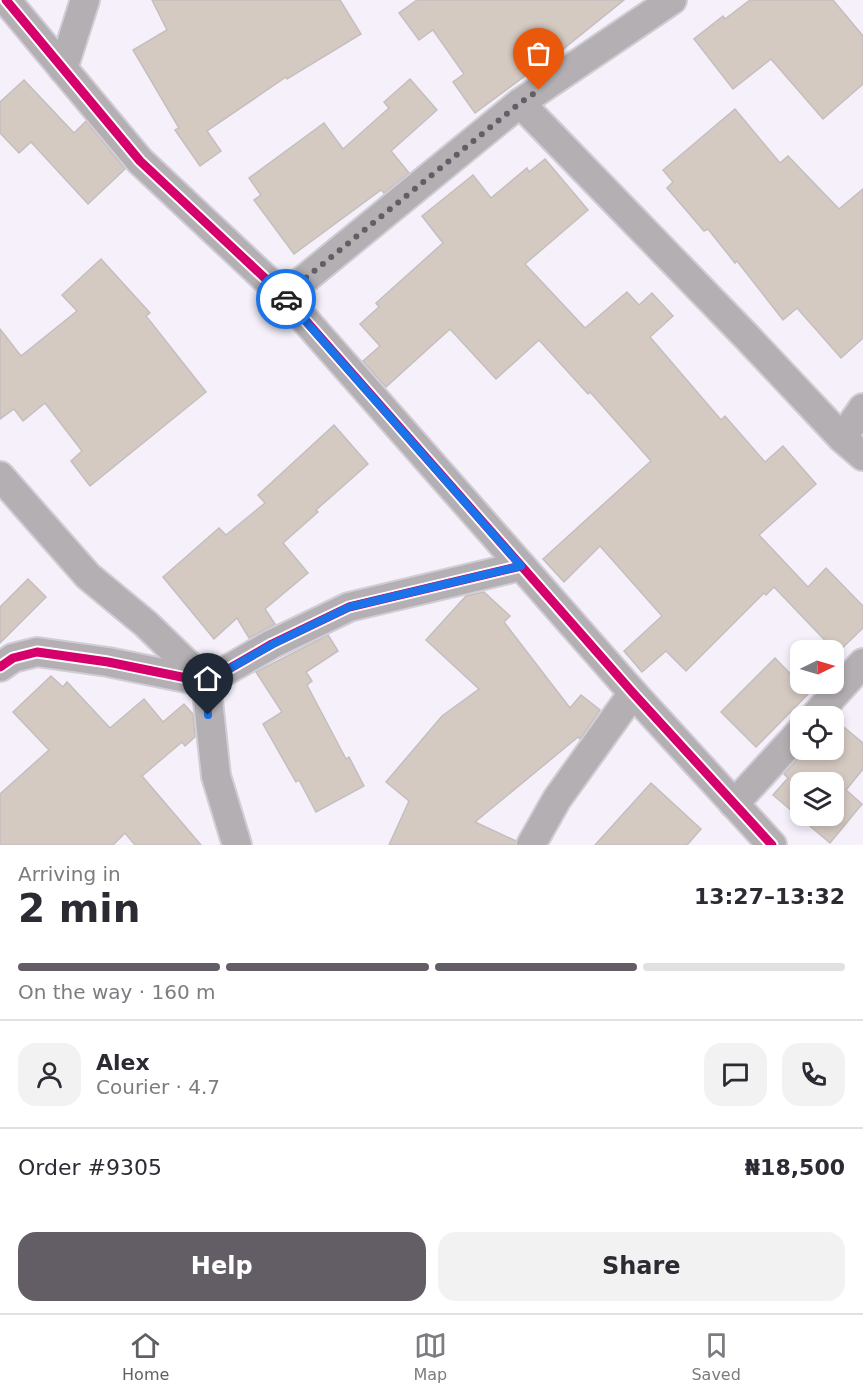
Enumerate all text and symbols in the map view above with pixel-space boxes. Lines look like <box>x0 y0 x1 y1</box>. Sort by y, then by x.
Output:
pin <box>513 28 564 90</box>
icon: bag <box>522 37 555 70</box>
courier <box>256 269 316 329</box>
icon: car <box>270 283 303 316</box>
north arrow <box>790 640 844 694</box>
map controls <box>790 640 844 826</box>
pin <box>182 653 233 715</box>
icon: home <box>191 662 224 695</box>
button: locate <box>790 706 844 760</box>
button: layers <box>790 772 844 826</box>
text: Arriving in <box>18 862 121 886</box>
text: 13:27–13:32 <box>694 884 845 909</box>
text: 2 min <box>18 886 140 931</box>
text: On the way · 160 m <box>18 980 216 1004</box>
button: person <box>18 1043 81 1106</box>
button: chat <box>704 1043 767 1106</box>
button: phone <box>782 1043 845 1106</box>
text: Alex <box>96 1050 150 1075</box>
text: Courier · 4.7 <box>96 1075 220 1099</box>
text: Order #9305 <box>18 1155 162 1180</box>
text: ₦18,500 <box>745 1155 845 1180</box>
button: Help <box>18 1232 426 1301</box>
button: Share <box>438 1232 845 1301</box>
tab: Home <box>122 1329 169 1384</box>
tab: Map <box>414 1329 447 1384</box>
tab: Saved <box>691 1329 741 1384</box>

